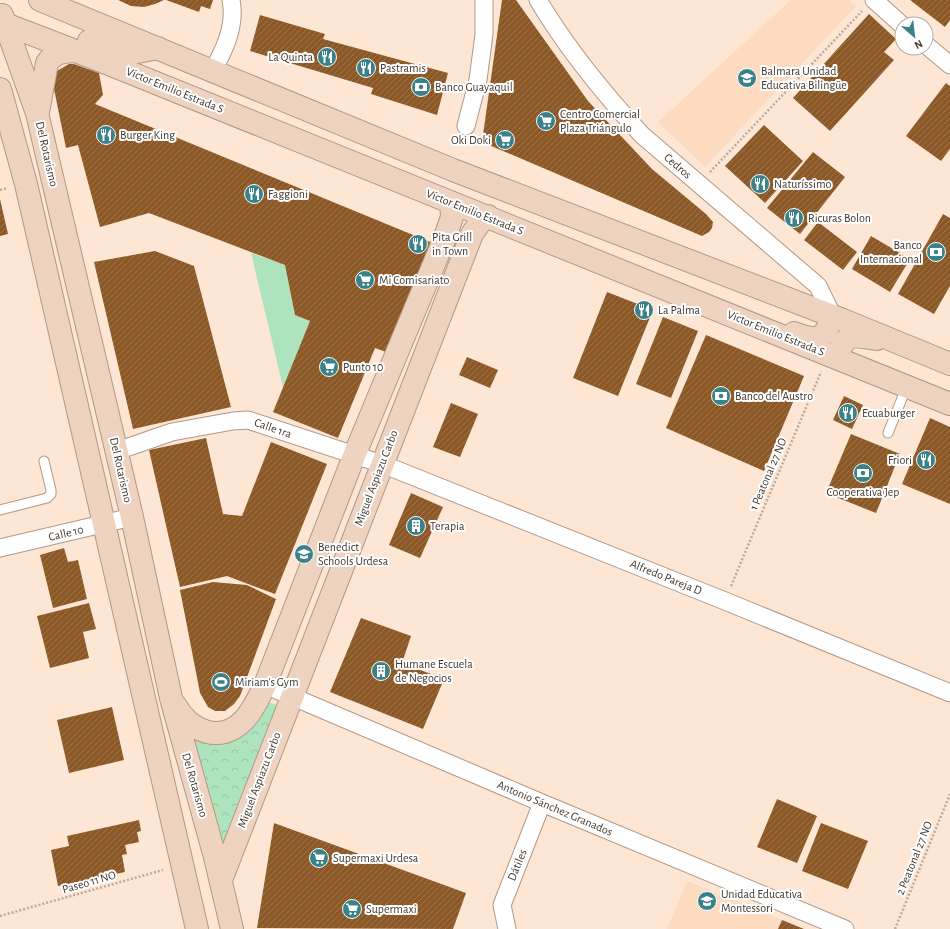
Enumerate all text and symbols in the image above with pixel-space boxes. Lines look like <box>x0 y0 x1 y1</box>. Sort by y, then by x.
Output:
north arrow <box>894 16 934 56</box>
text: N <box>912 38 924 51</box>
restaurant icon: La Quinta <box>316 46 338 68</box>
place label: La Quinta <box>268 51 313 64</box>
restaurant icon: Pastramis <box>355 57 377 79</box>
place label: Pastramis <box>380 62 426 74</box>
street label: Víctor Emilio Estrada S <box>124 65 226 115</box>
place label: Balmara Unidad Educativa Bilingüe <box>761 65 847 91</box>
school or university icon: Balmara Unidad Educativa Bilingüe <box>736 67 758 89</box>
bank icon: Banco Guayaquil <box>410 76 432 98</box>
place label: Banco Guayaquil <box>435 81 513 94</box>
place label: Centro Comercial Plaza Triángulo <box>560 108 640 134</box>
supermarket icon: Centro Comercial Plaza Triángulo <box>535 110 557 132</box>
street label: Del Rotarismo <box>34 120 60 188</box>
restaurant icon: Burger King <box>95 124 117 146</box>
place label: Burger King <box>120 129 175 141</box>
supermarket icon: Oki Doki <box>494 129 516 151</box>
place label: Oki Doki <box>451 134 491 146</box>
street label: Cedros <box>662 151 694 181</box>
restaurant icon: Naturíssimo <box>749 173 771 195</box>
place label: Naturíssimo <box>774 178 831 190</box>
restaurant icon: Faggioni <box>243 183 265 205</box>
street label: Víctor Emilio Estrada S <box>424 187 526 237</box>
place label: Faggioni <box>268 188 308 200</box>
restaurant icon: Ricuras Bolon <box>783 207 805 229</box>
place label: Ricuras Bolon <box>808 212 871 224</box>
place label: Pita Grill in Town <box>432 231 472 257</box>
restaurant icon: Pita Grill in Town <box>407 233 429 255</box>
place label: Banco Internacional <box>860 239 922 265</box>
bank icon: Banco Internacional <box>925 241 947 263</box>
supermarket icon: Mi Comisariato <box>354 269 376 291</box>
place label: Mi Comisariato <box>379 274 449 286</box>
restaurant icon: La Palma <box>633 299 655 321</box>
place label: La Palma <box>658 304 701 316</box>
street label: Víctor Emilio Estrada S <box>725 308 827 358</box>
supermarket icon: Punto 10 <box>318 356 340 378</box>
place label: Punto 10 <box>343 361 383 373</box>
bank icon: Banco del Austro <box>710 385 732 407</box>
place label: Banco del Austro <box>735 390 813 402</box>
restaurant icon: Ecuaburger <box>837 402 859 424</box>
place label: Ecuaburger <box>862 407 915 419</box>
street label: Calle 1ra <box>253 416 294 440</box>
street label: Miguel Aspiazu Carbo <box>352 428 400 527</box>
street label: Del Rotarismo <box>108 436 134 504</box>
street label: 1 Peatonal 27 NO <box>747 436 789 512</box>
restaurant icon: Friori <box>915 449 937 471</box>
place label: Friori <box>888 454 912 466</box>
bank icon: Cooperativa Jep <box>852 462 874 484</box>
place label: Cooperativa Jep <box>827 486 899 498</box>
building icon: Terapia <box>405 515 427 537</box>
place label: Terapia <box>430 520 465 532</box>
street label: Calle 10 <box>47 523 85 543</box>
place label: Benedict Schools Urdesa <box>318 541 389 567</box>
school or university icon: Benedict Schools Urdesa <box>293 543 315 565</box>
street label: Alfredo Pareja D <box>628 557 704 598</box>
place label: Humane Escuela de Negocios <box>395 658 473 684</box>
building icon: Humane Escuela de Negocios <box>370 660 392 682</box>
sports icon: Miriam's Gym <box>210 671 232 693</box>
place label: Miriam's Gym <box>235 676 299 689</box>
street label: Miguel Aspiazu Carbo <box>235 730 283 829</box>
street label: Del Rotarismo <box>180 751 210 819</box>
street label: Antonio Sánchez Granados <box>495 778 615 838</box>
street label: 2 Peatonal 27 NO <box>894 819 934 897</box>
supermarket icon: Supermaxi Urdesa <box>308 847 330 869</box>
street label: Dátiles <box>505 847 529 883</box>
place label: Supermaxi Urdesa <box>333 852 419 864</box>
street label: Paseo 11 NO <box>61 869 118 895</box>
place label: Unidad Educativa Montessori <box>721 888 803 914</box>
school or university icon: Unidad Educativa Montessori <box>696 890 718 912</box>
supermarket icon: Supermaxi <box>341 898 363 920</box>
place label: Supermaxi <box>366 903 417 915</box>

